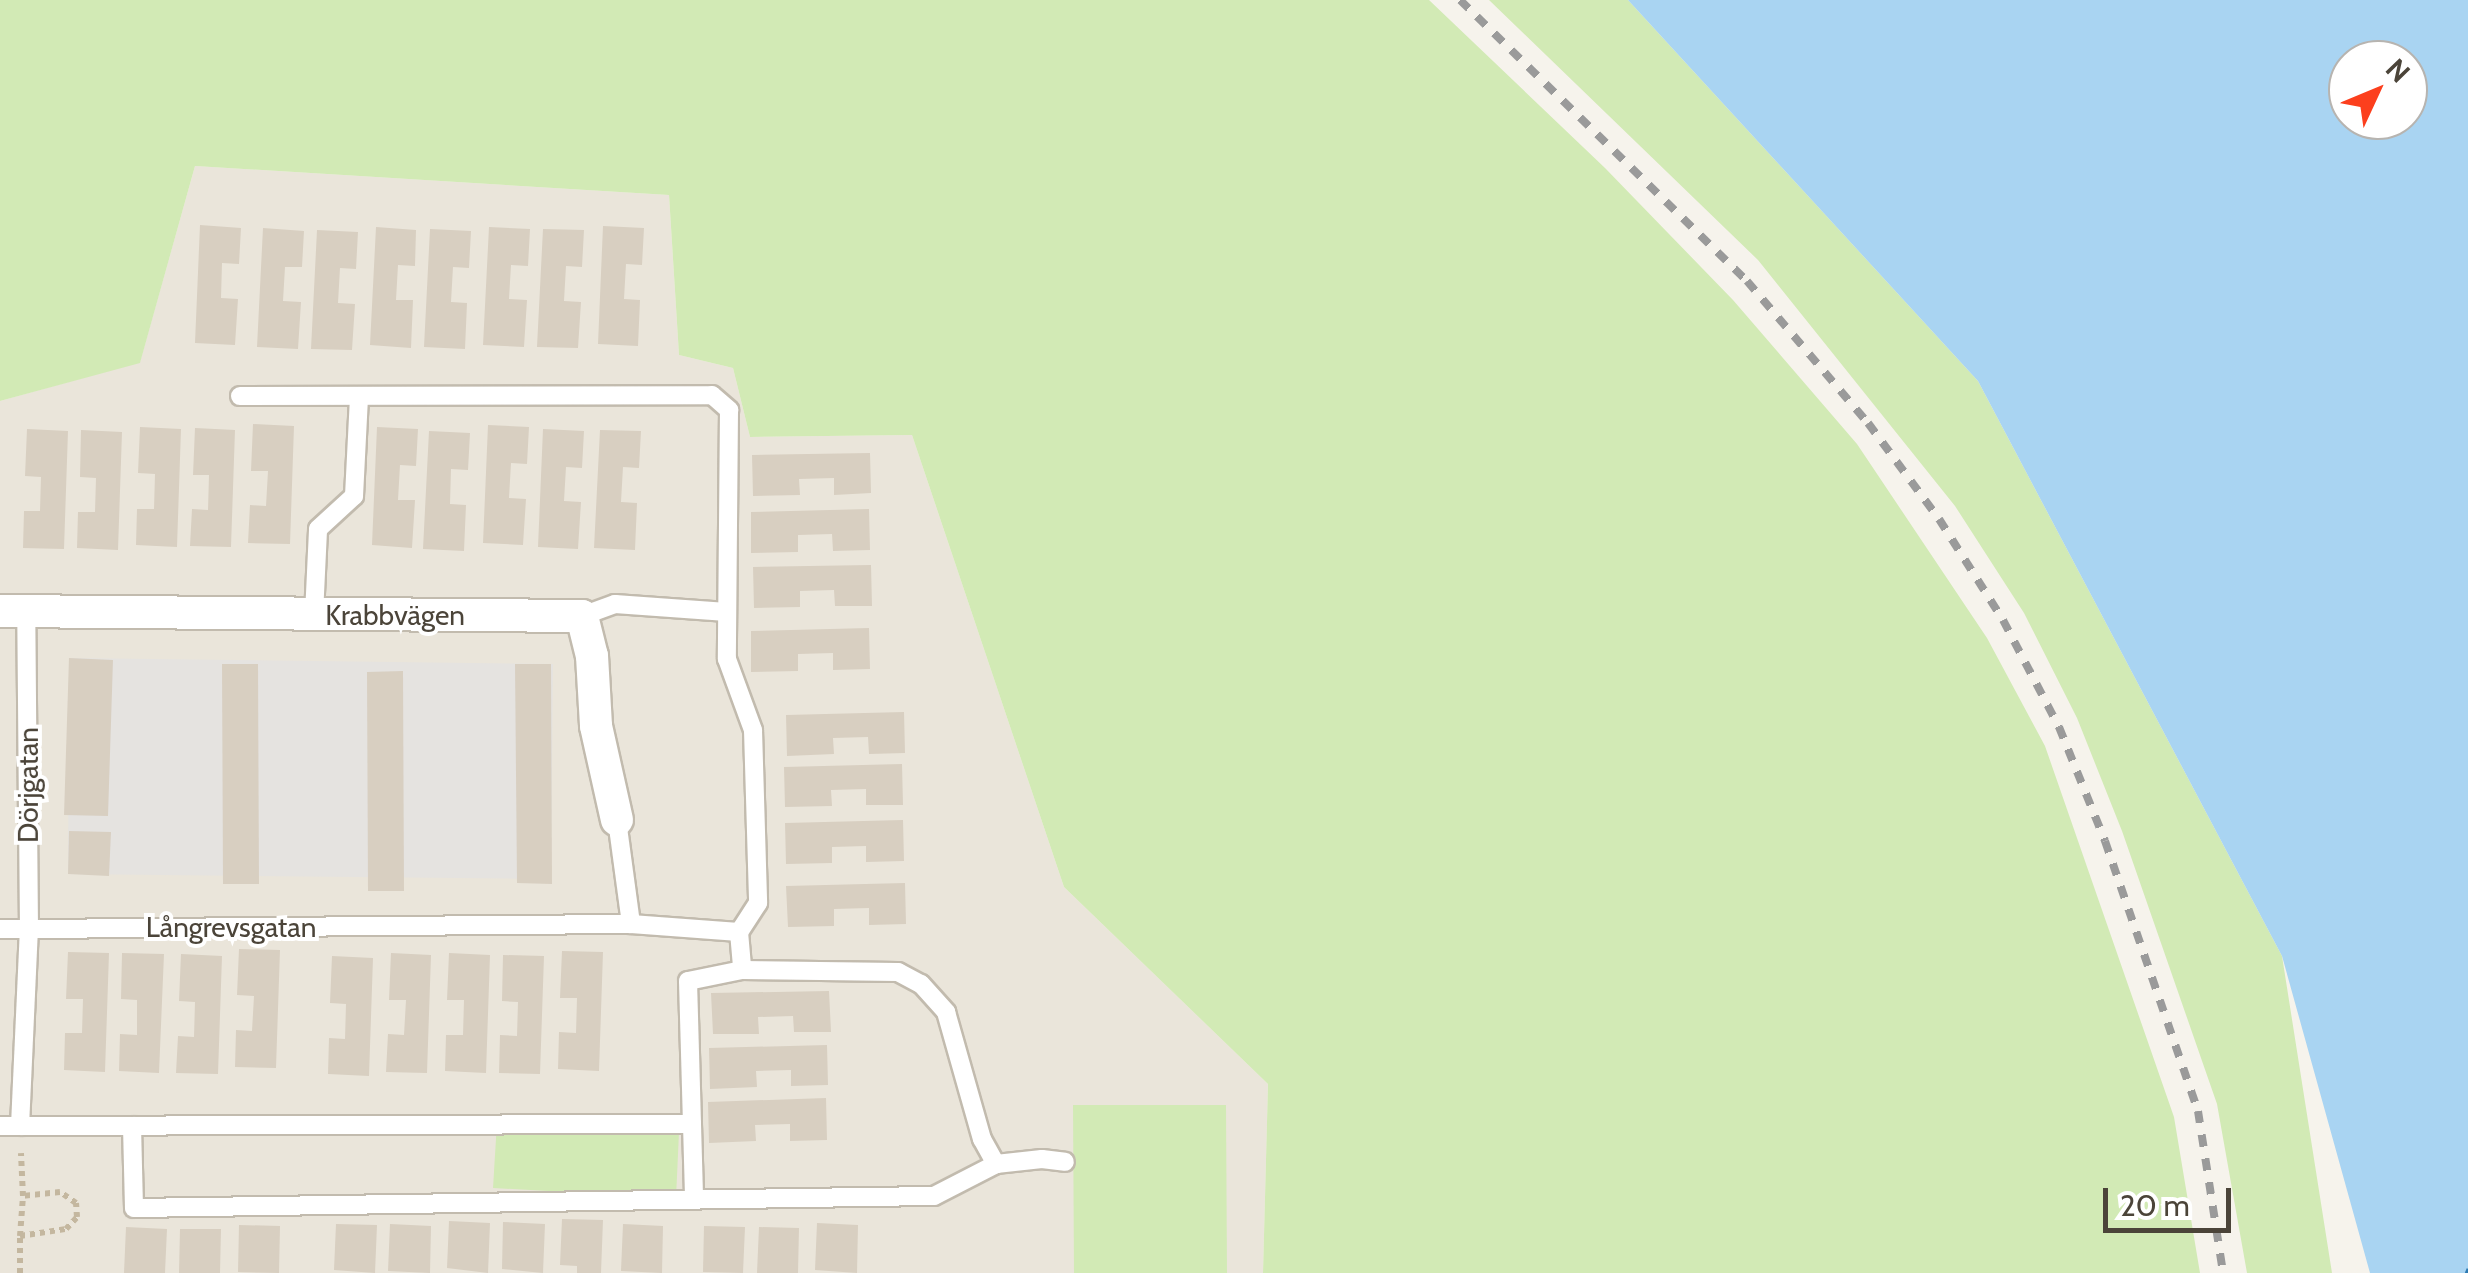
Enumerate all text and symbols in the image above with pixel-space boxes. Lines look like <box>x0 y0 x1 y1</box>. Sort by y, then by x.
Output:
north arrow <box>2328 40 2428 140</box>
text: N <box>2379 52 2417 89</box>
street label: Krabbvägen <box>325 598 465 632</box>
street label: Dörjgatan <box>11 727 45 843</box>
street label: Långrevsgatan <box>146 910 316 944</box>
scale bar <box>2108 1168 2236 1230</box>
text: 20 m <box>2120 1187 2190 1224</box>

